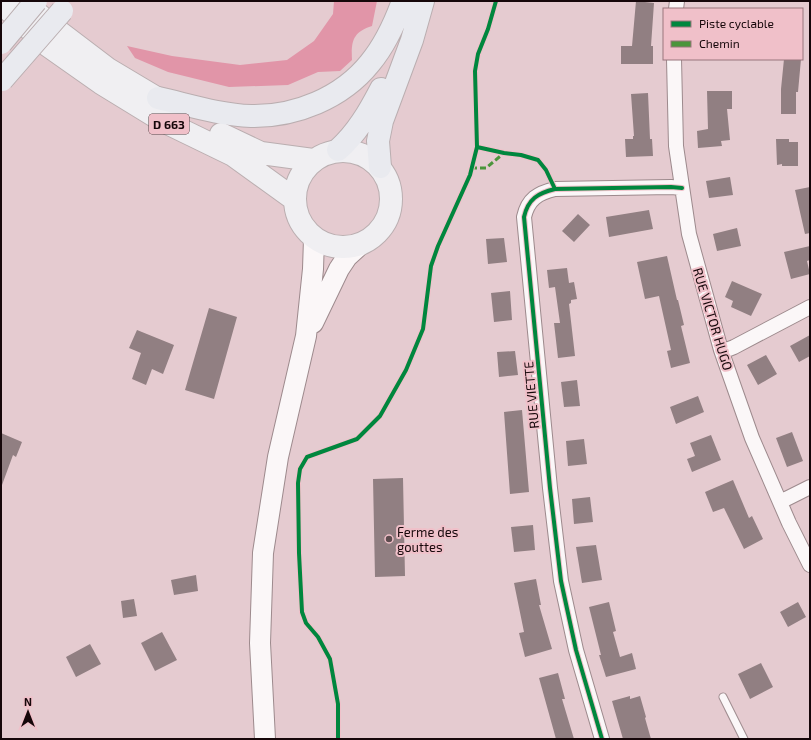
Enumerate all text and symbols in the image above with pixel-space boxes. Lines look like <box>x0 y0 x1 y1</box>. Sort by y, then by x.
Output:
legend <box>663 8 803 60</box>
text: Piste cyclable <box>699 16 774 30</box>
text: Chemin <box>699 36 740 50</box>
road number: D 663 <box>149 114 189 134</box>
street label: RUE VICTOR HUGO <box>690 266 736 372</box>
street label: RUE VIETTE <box>520 361 542 429</box>
place label: Ferme des gouttes <box>397 524 458 555</box>
marker: Ferme des gouttes <box>384 534 394 544</box>
north arrow <box>8 692 48 732</box>
text: N <box>24 695 32 708</box>

